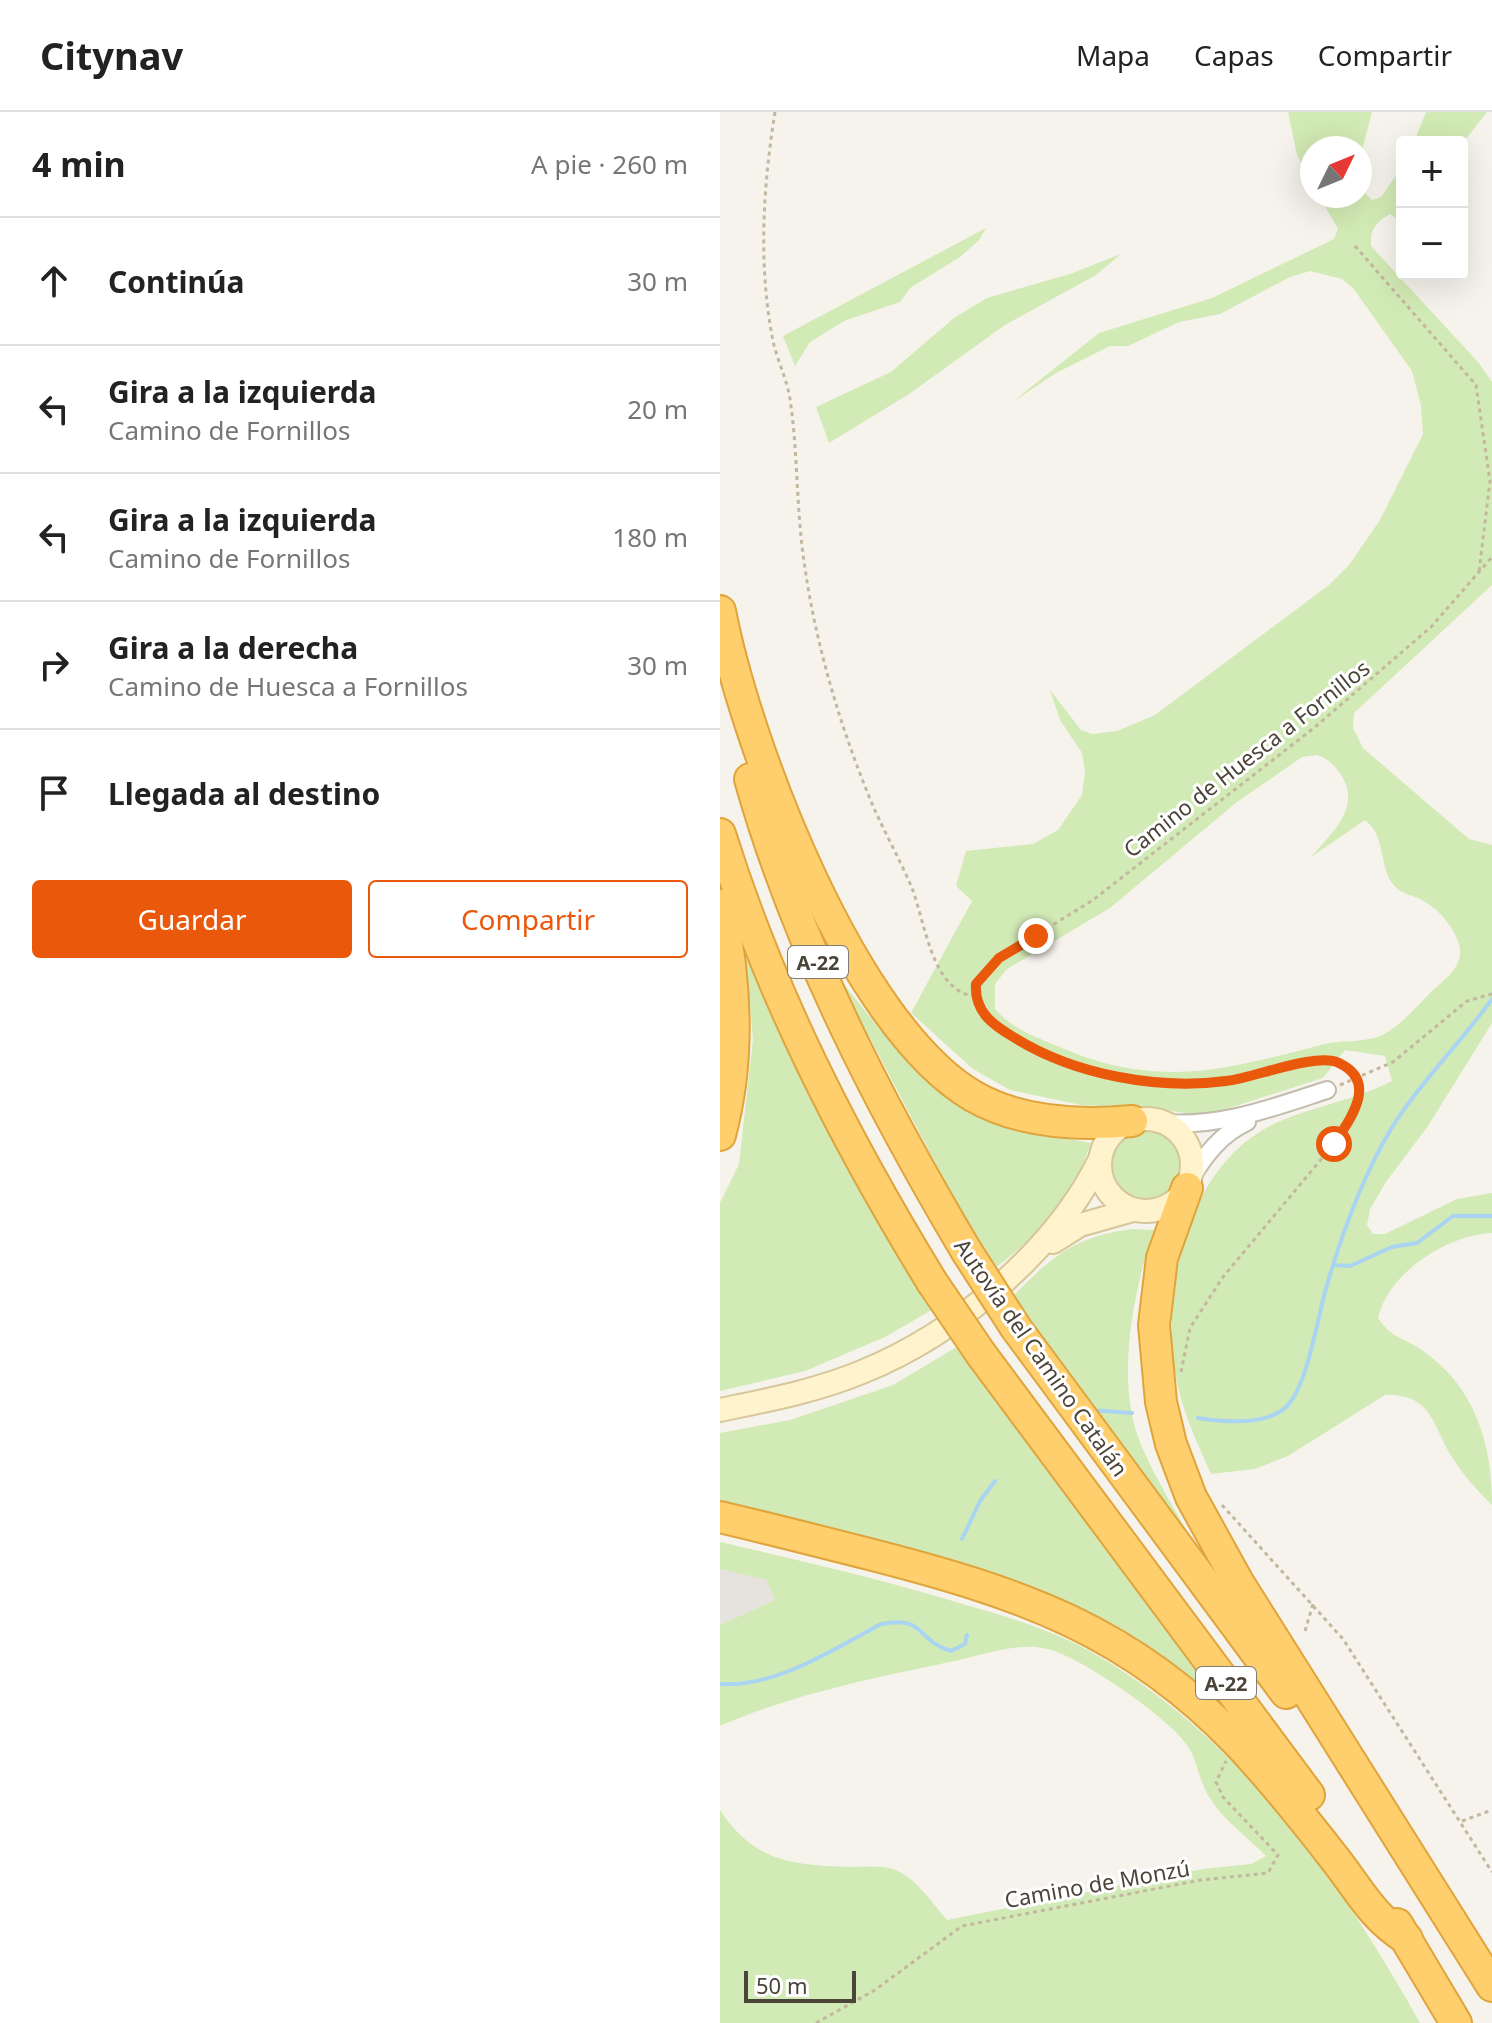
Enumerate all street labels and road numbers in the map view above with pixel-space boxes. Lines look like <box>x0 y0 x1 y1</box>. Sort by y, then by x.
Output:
street label: Camino de Huesca a Fornillos <box>1117 652 1375 864</box>
road number: A-22 <box>788 946 848 978</box>
street label: Autovía del Camino Catalán <box>948 1232 1136 1482</box>
road number: A-22 <box>1196 1667 1256 1699</box>
street label: Camino de Monzú <box>1002 1852 1192 1914</box>

